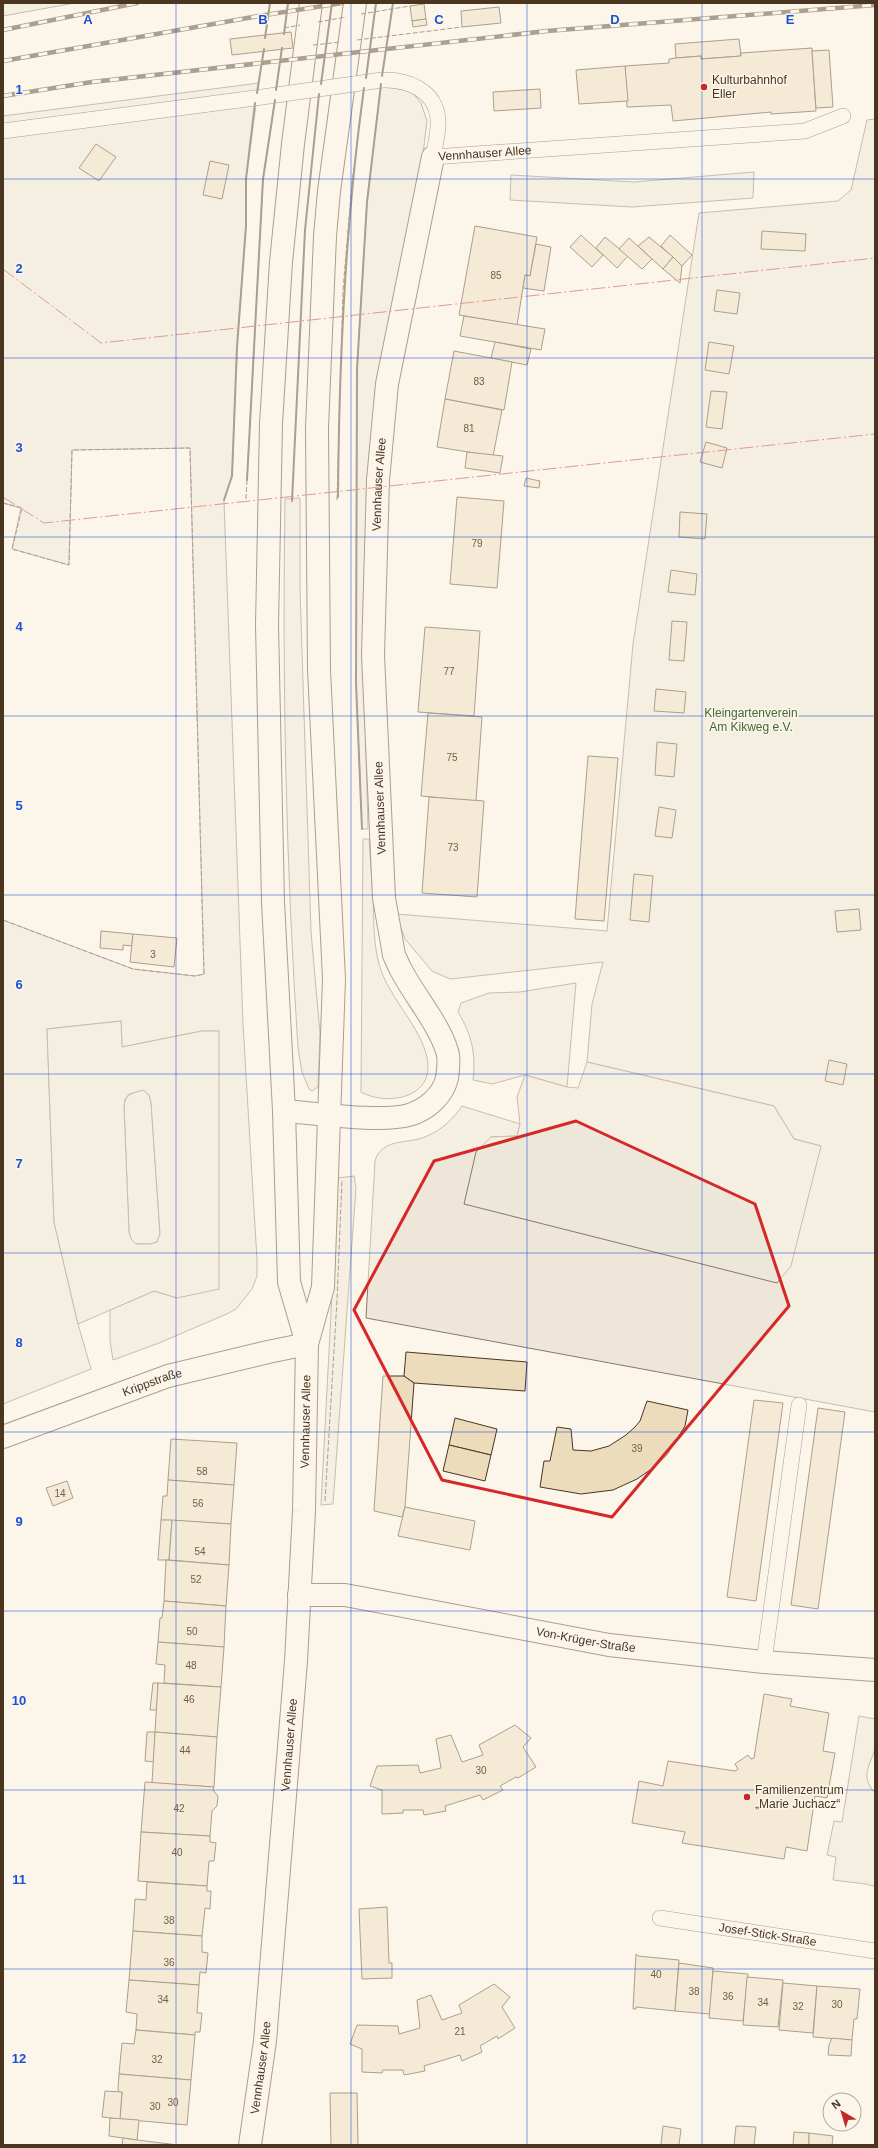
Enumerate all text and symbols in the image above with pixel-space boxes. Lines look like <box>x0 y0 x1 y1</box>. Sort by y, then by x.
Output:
text: A <box>83 12 93 27</box>
text: B <box>258 12 268 27</box>
text: C <box>434 12 444 27</box>
text: D <box>610 12 620 27</box>
text: E <box>786 12 795 27</box>
place label: Kulturbahnhof Eller <box>712 73 787 101</box>
text: 1 <box>15 82 23 97</box>
marker: Kulturbahnhof Eller <box>699 82 709 92</box>
street label: Vennhauser Allee <box>438 143 532 164</box>
text: 2 <box>15 261 23 276</box>
house number: 85 <box>490 270 502 281</box>
house number: 83 <box>473 376 485 387</box>
house number: 81 <box>463 423 475 434</box>
street label: Vennhauser Allee <box>370 437 389 531</box>
text: 3 <box>15 440 23 455</box>
house number: 79 <box>471 538 483 549</box>
text: 4 <box>15 619 23 634</box>
house number: 77 <box>443 666 455 677</box>
park label: Kleingartenverein Am Kikweg e.V. <box>704 706 798 734</box>
house number: 75 <box>446 752 458 763</box>
street label: Vennhauser Allee <box>371 761 389 855</box>
text: 5 <box>15 798 23 813</box>
house number: 73 <box>447 842 459 853</box>
house number: 3 <box>150 949 156 960</box>
text: 6 <box>15 977 23 992</box>
text: 7 <box>15 1156 23 1171</box>
text: 8 <box>15 1335 23 1350</box>
street label: Krippstraße <box>121 1366 184 1399</box>
street label: Vennhauser Allee <box>298 1374 313 1468</box>
house number: 39 <box>631 1443 643 1454</box>
house number: 58 <box>196 1466 208 1477</box>
house number: 14 <box>54 1488 66 1499</box>
house number: 56 <box>192 1498 204 1509</box>
text: 9 <box>15 1514 23 1529</box>
house number: 54 <box>194 1546 206 1557</box>
house number: 52 <box>190 1574 202 1585</box>
street label: Von-Krüger-Straße <box>535 1624 637 1655</box>
house number: 50 <box>186 1626 198 1637</box>
house number: 48 <box>185 1660 197 1671</box>
text: 10 <box>12 1693 26 1708</box>
house number: 46 <box>183 1694 195 1705</box>
street label: Vennhauser Allee <box>278 1698 300 1792</box>
house number: 44 <box>179 1745 191 1756</box>
house number: 30 <box>475 1765 487 1776</box>
place label: Familienzentrum „Marie Juchacz“ <box>755 1783 844 1811</box>
marker: Familienzentrum „Marie Juchacz“ <box>742 1792 752 1802</box>
house number: 42 <box>173 1803 185 1814</box>
house number: 40 <box>171 1847 183 1858</box>
text: 11 <box>12 1872 26 1887</box>
house number: 38 <box>163 1915 175 1926</box>
street label: Josef-Stick-Straße <box>718 1920 818 1949</box>
house number: 36 <box>163 1957 175 1968</box>
house number: 40 <box>650 1969 662 1980</box>
house number: 38 <box>688 1986 700 1997</box>
house number: 36 <box>722 1991 734 2002</box>
house number: 34 <box>157 1994 169 2005</box>
house number: 34 <box>757 1997 769 2008</box>
house number: 30 <box>831 1999 843 2010</box>
house number: 32 <box>792 2001 804 2012</box>
street label: Vennhauser Allee <box>248 2020 274 2115</box>
house number: 21 <box>454 2026 466 2037</box>
text: 12 <box>12 2051 26 2066</box>
house number: 32 <box>151 2054 163 2065</box>
north arrow <box>822 2092 862 2132</box>
house number: 30 <box>167 2097 179 2108</box>
text: N <box>829 2097 843 2111</box>
house number: 30 <box>149 2101 161 2112</box>

